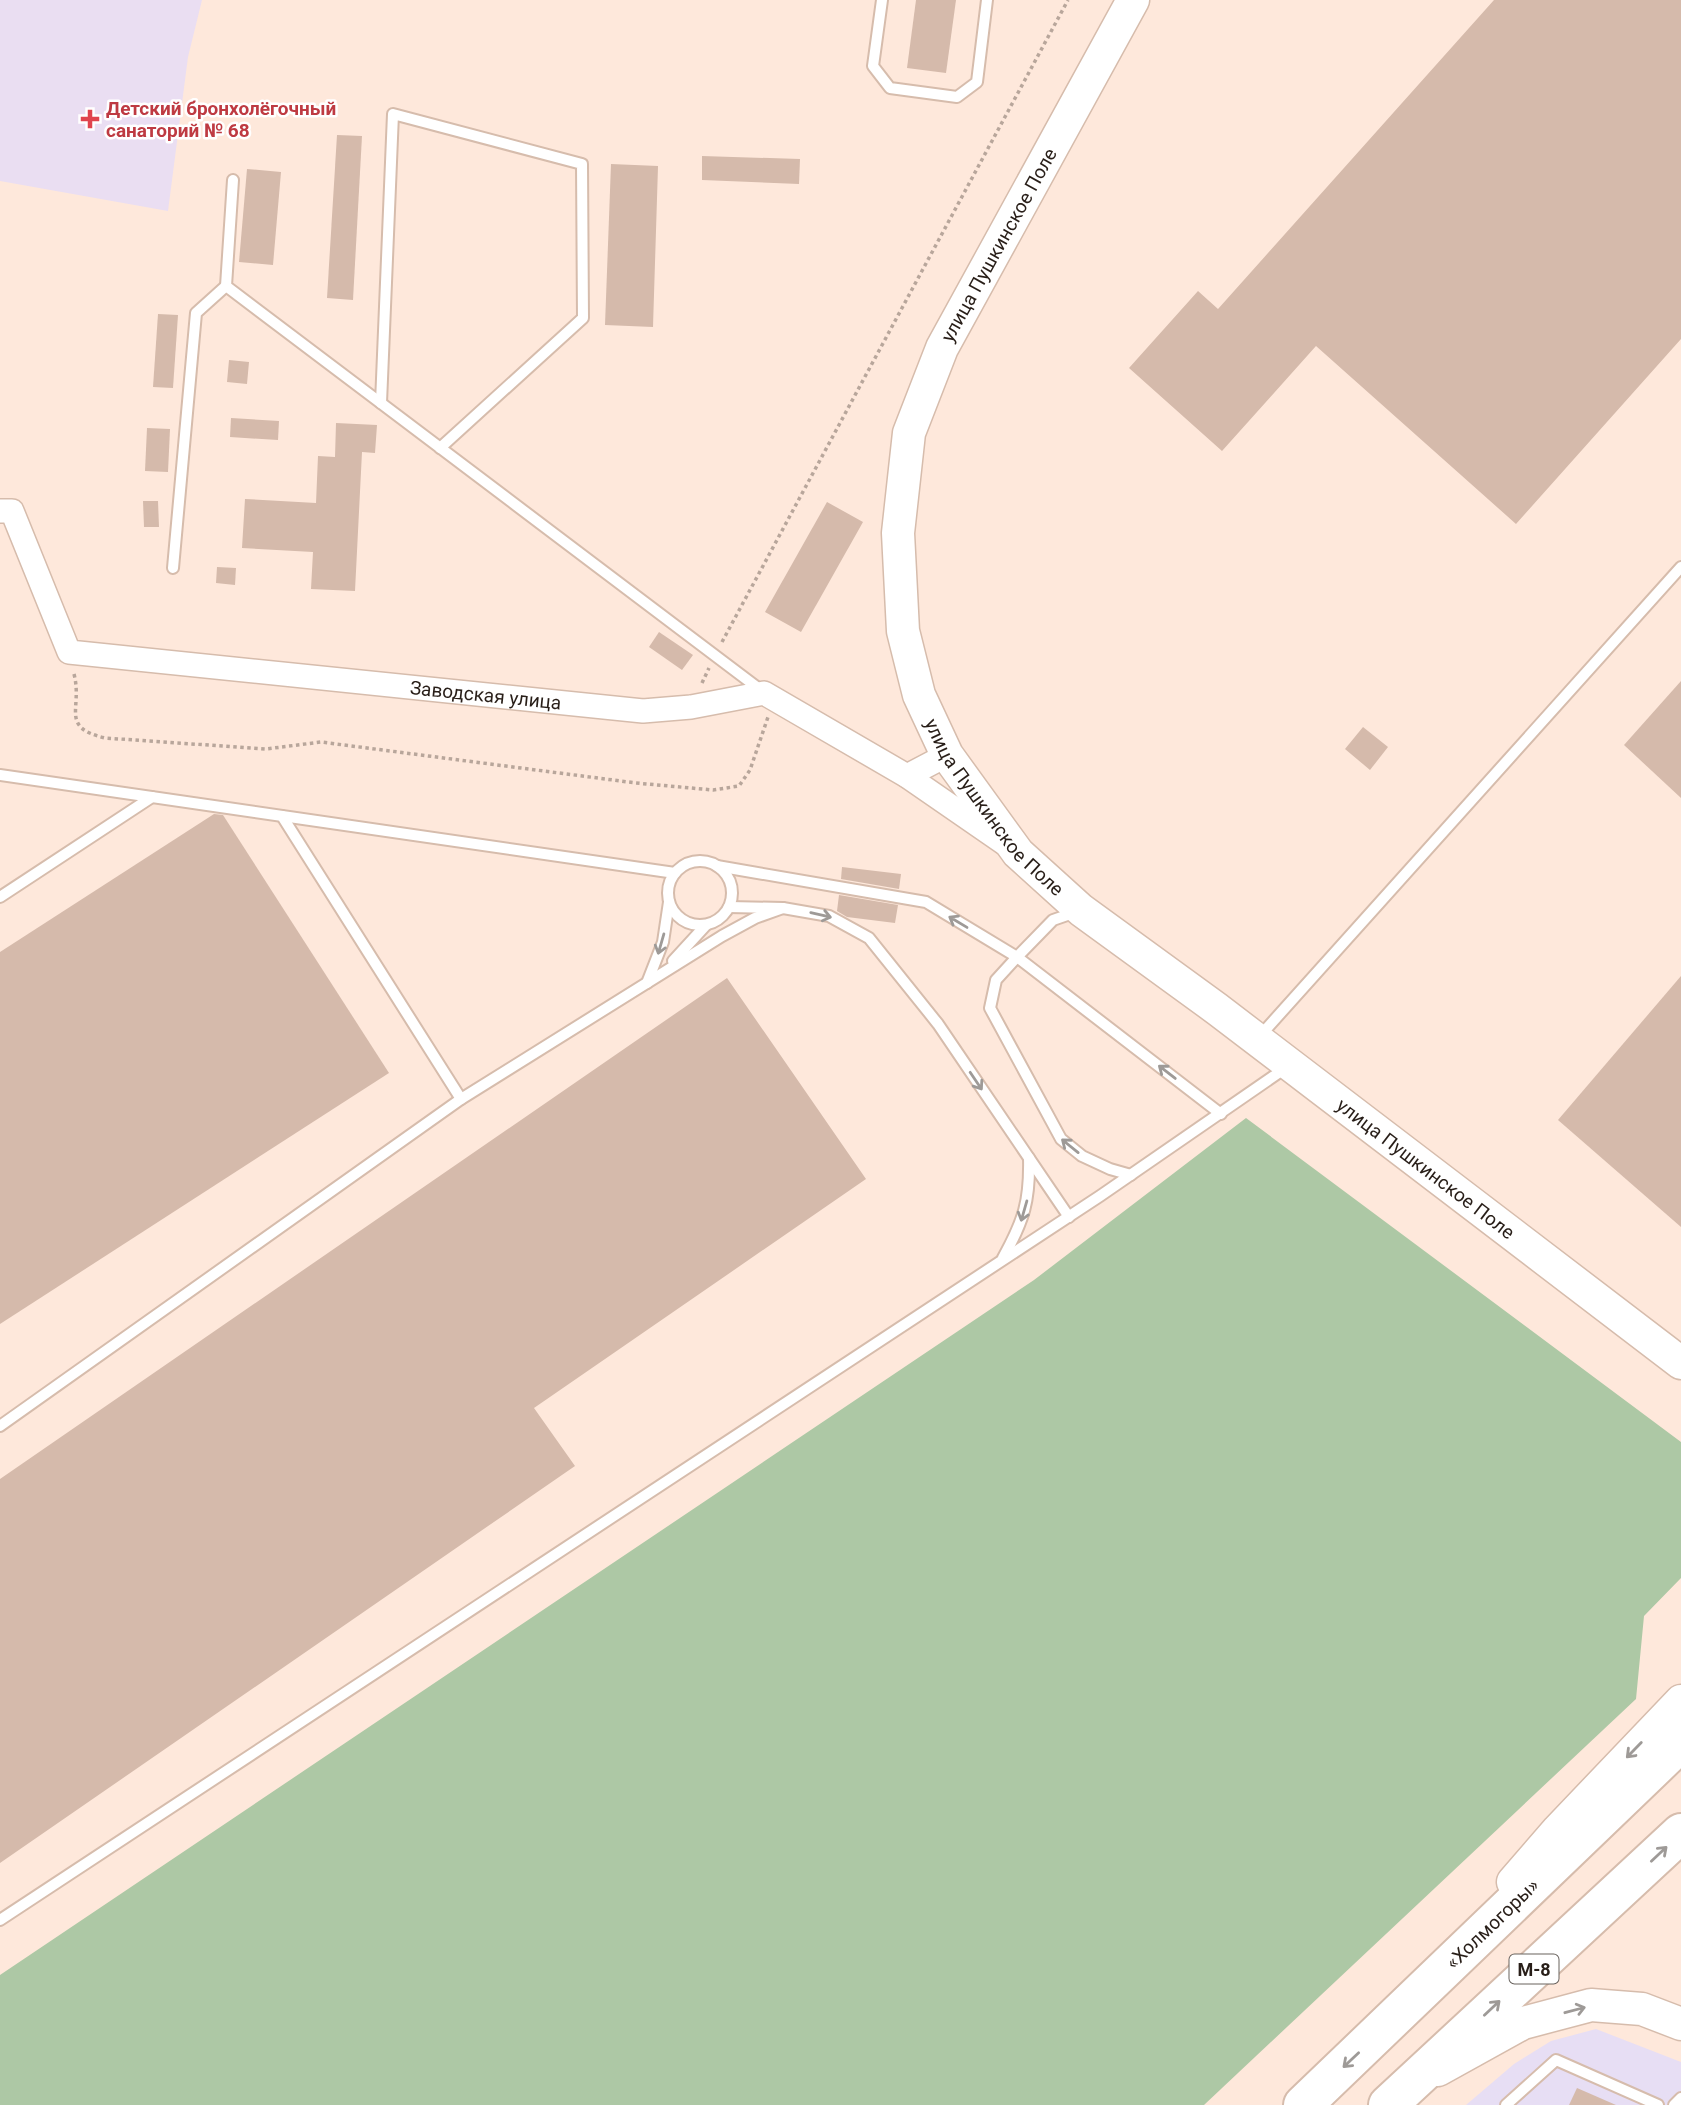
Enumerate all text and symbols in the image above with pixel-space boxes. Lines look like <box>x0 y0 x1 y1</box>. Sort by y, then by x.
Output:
place label: Детский бронхолёгочный санаторий № 68 <box>106 97 336 142</box>
marker: Детский бронхолёгочный санаторий № 68 <box>80 109 100 129</box>
street label: улица Пушкинское Поле <box>936 144 1062 346</box>
street label: Заводская улица <box>409 676 563 714</box>
street label: улица Пушкинское Поле <box>920 715 1069 900</box>
one-way arrow <box>809 909 832 922</box>
one-way arrow <box>949 914 969 928</box>
one-way arrow <box>654 932 667 954</box>
one-way arrow <box>1158 1065 1176 1080</box>
one-way arrow <box>969 1071 983 1090</box>
street label: улица Пушкинское Поле <box>1332 1093 1520 1244</box>
one-way arrow <box>1062 1138 1080 1154</box>
one-way arrow <box>1016 1200 1029 1222</box>
one-way arrow <box>1625 1741 1642 1758</box>
one-way arrow <box>1650 1846 1668 1862</box>
street label: «Холмогоры» <box>1441 1874 1543 1973</box>
road number: М-8 <box>1510 1954 1558 1983</box>
one-way arrow <box>1483 2000 1500 2017</box>
one-way arrow <box>1564 2002 1586 2015</box>
one-way arrow <box>1342 2052 1360 2068</box>

